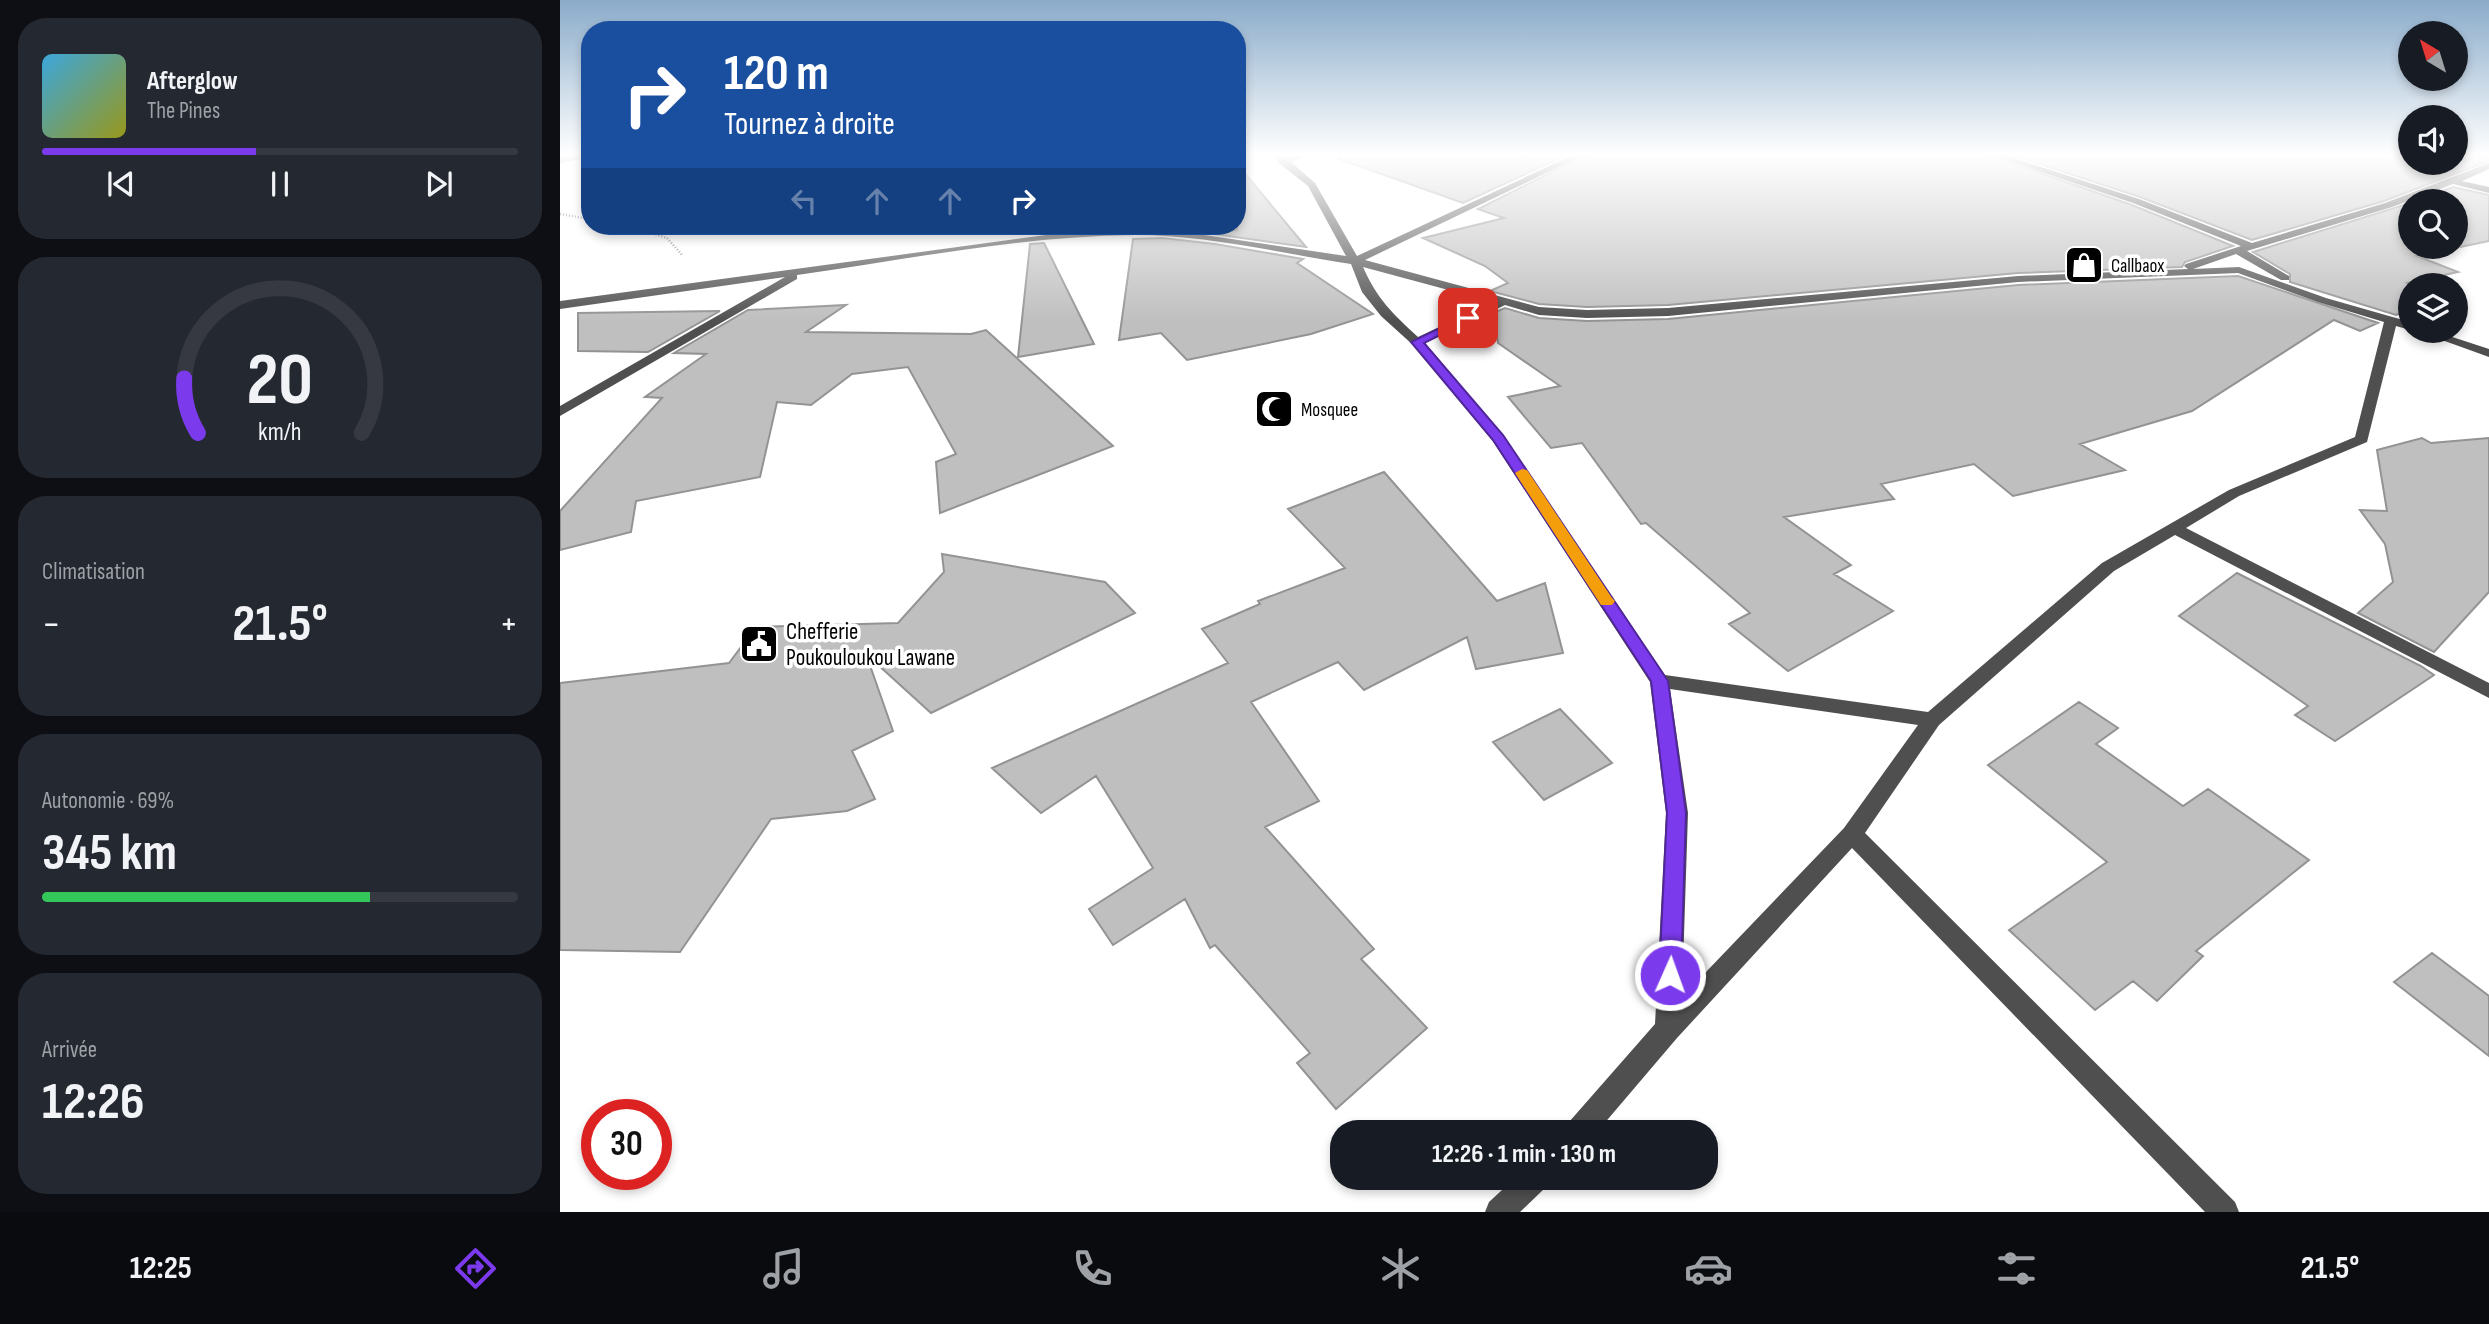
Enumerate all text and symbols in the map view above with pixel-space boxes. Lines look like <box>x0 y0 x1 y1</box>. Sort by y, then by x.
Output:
north arrow <box>2398 21 2468 91</box>
map controls <box>2398 21 2468 343</box>
text: 120 m <box>724 45 829 104</box>
icon: right <box>609 49 700 140</box>
text: Afterglow <box>147 66 238 97</box>
text: The Pines <box>147 97 220 125</box>
text: Tournez à droite <box>724 105 895 144</box>
button: sound <box>2398 105 2468 175</box>
icon: previous <box>102 165 140 203</box>
icon: pause <box>261 165 299 203</box>
icon: next <box>420 165 458 203</box>
icon: left <box>785 182 823 220</box>
icon: ahead <box>858 182 896 220</box>
icon: ahead <box>931 182 969 220</box>
icon: right <box>1004 182 1042 220</box>
button: search <box>2398 189 2468 259</box>
shop icon: Callbaox <box>2063 244 2105 286</box>
place label: Callbaox <box>2111 255 2164 278</box>
button: layers <box>2398 273 2468 343</box>
pin <box>1438 288 1498 348</box>
icon: arrive <box>1449 299 1487 337</box>
text: 20 <box>247 338 313 426</box>
mosque icon: Mosquee <box>1253 388 1295 430</box>
place label: Mosquee <box>1301 399 1358 422</box>
text: km/h <box>258 417 302 448</box>
text: Climatisation <box>42 558 145 586</box>
text: 21.5° <box>232 593 328 656</box>
text: − <box>42 602 61 647</box>
text: + <box>499 602 518 647</box>
place label: Chefferie Poukouloukou Lawane <box>786 618 955 672</box>
public building icon: Chefferie Poukouloukou Lawane <box>738 623 780 665</box>
text: Autonomie · 69% <box>42 787 174 815</box>
text: 345 km <box>42 822 177 885</box>
position arrow <box>1633 938 1707 1012</box>
text: Arrivée <box>42 1036 97 1064</box>
text: 12:26 <box>42 1071 145 1134</box>
speed limit sign: 30 <box>581 1099 672 1190</box>
text: 12:26 · 1 min · 130 m <box>1432 1139 1616 1170</box>
icon: directions <box>451 1244 500 1293</box>
icon: music <box>759 1244 808 1293</box>
icon: phone <box>1068 1244 1117 1293</box>
icon: climate <box>1376 1244 1425 1293</box>
icon: car <box>1684 1244 1733 1293</box>
icon: filters <box>1992 1244 2041 1293</box>
text: 12:25 <box>130 1249 192 1288</box>
text: 21.5° <box>2301 1249 2359 1288</box>

